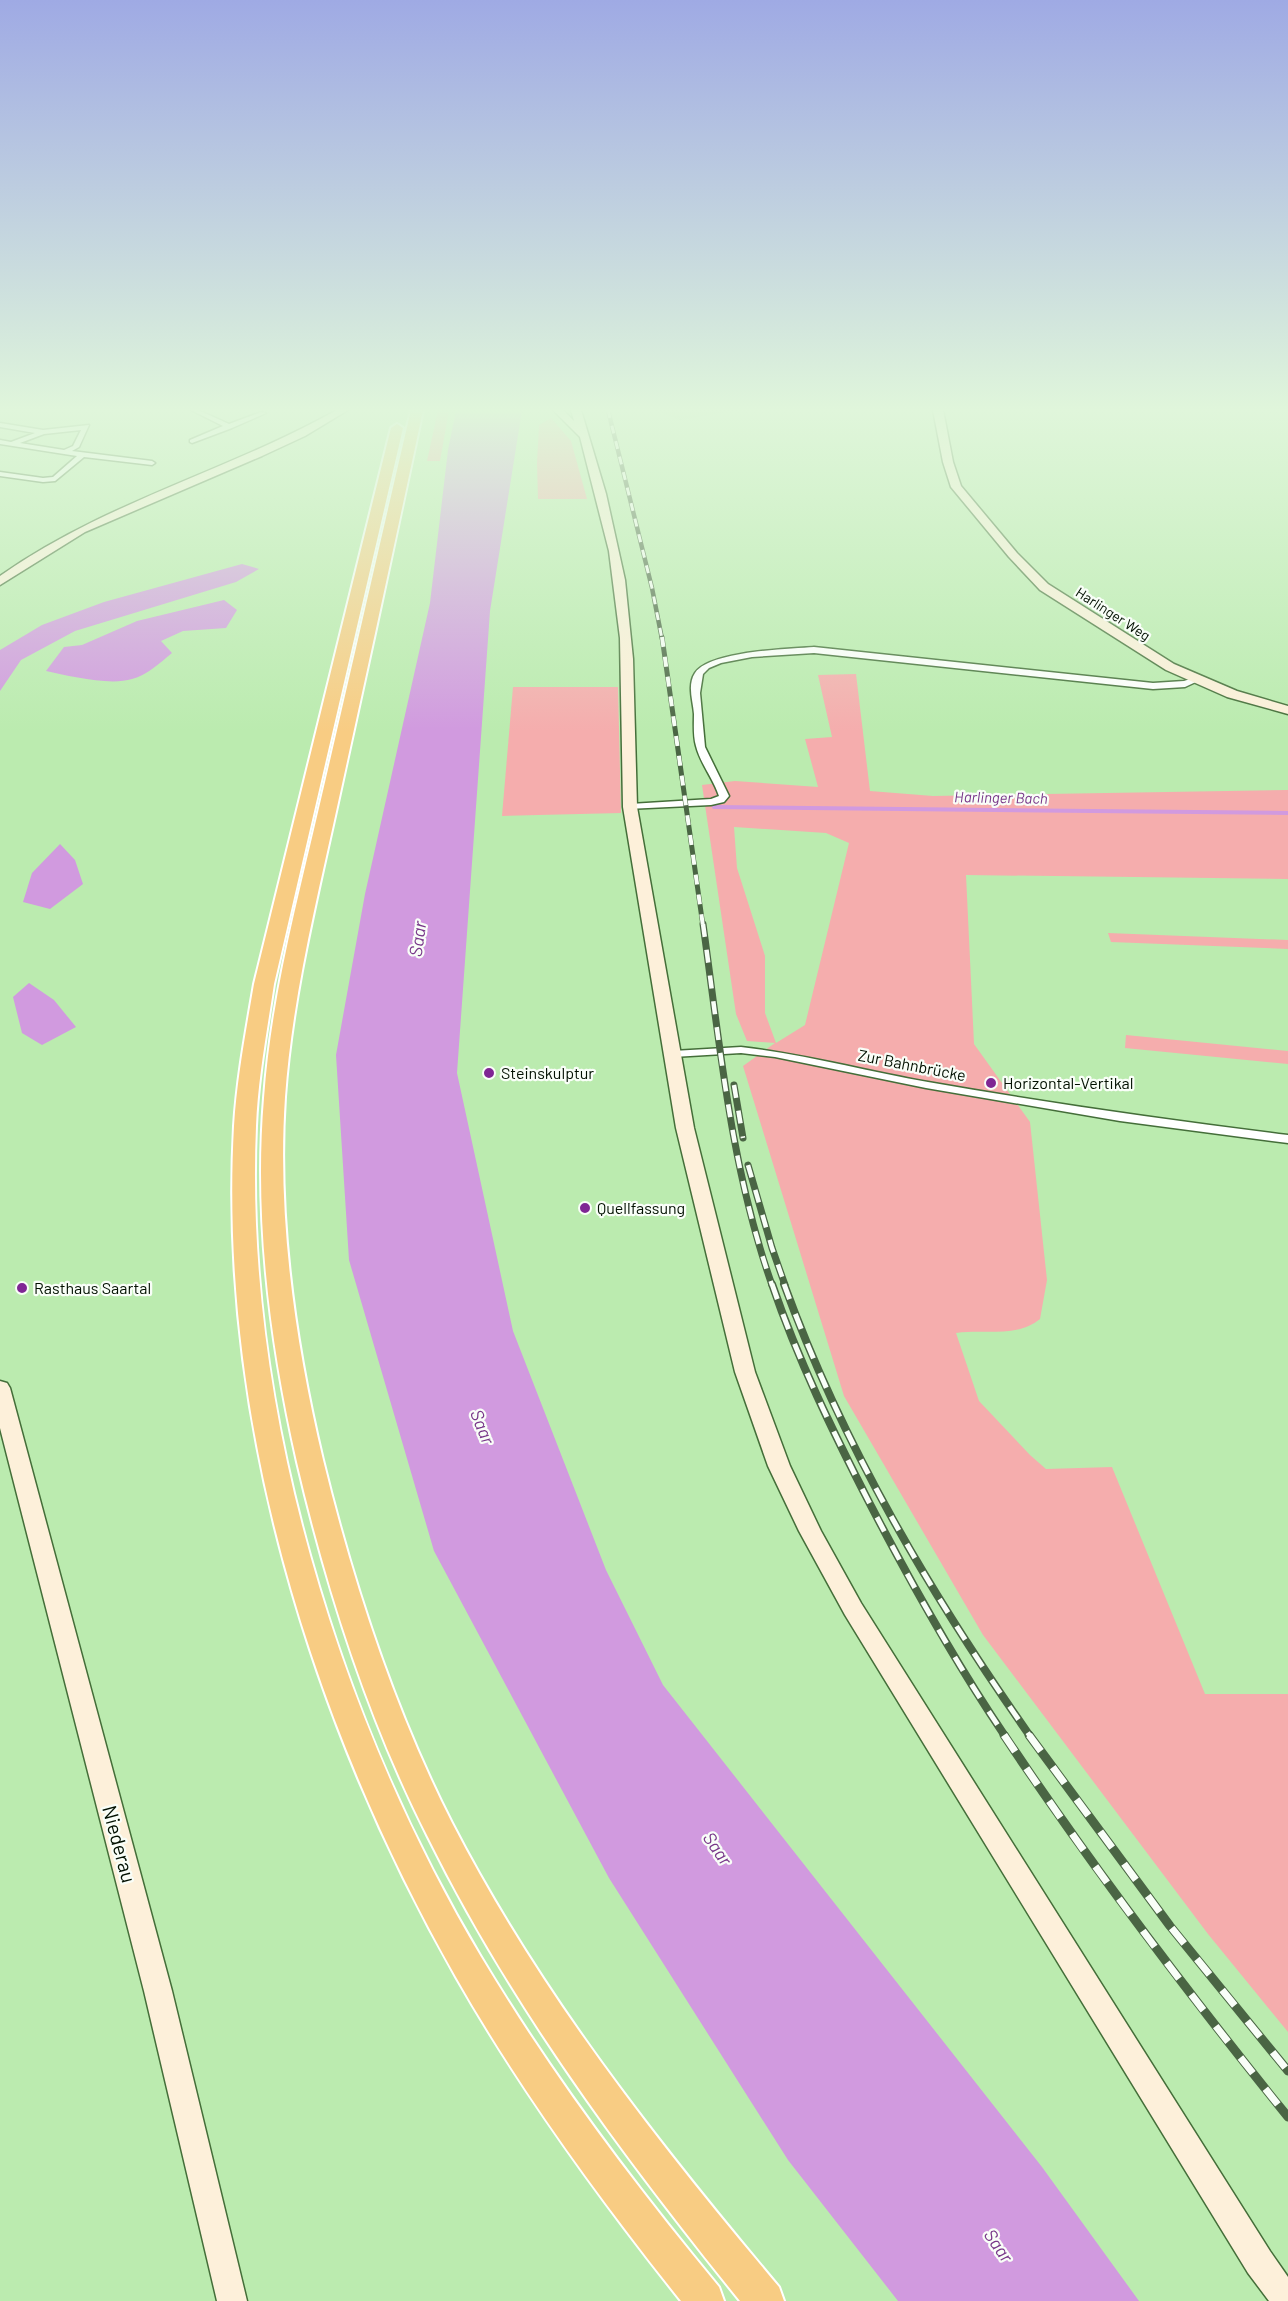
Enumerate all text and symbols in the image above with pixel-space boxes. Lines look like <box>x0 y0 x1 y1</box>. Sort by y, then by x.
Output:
street label: Harlinger Weg <box>1073 583 1154 644</box>
water label: Harlinger Bach <box>954 787 1048 807</box>
water label: Saar <box>404 919 430 958</box>
street label: Zur Bahnbrücke <box>857 1045 968 1084</box>
place label: Steinskulptur <box>501 1063 594 1082</box>
marker: Steinskulptur <box>482 1066 496 1080</box>
place label: Horizontal-Vertikal <box>1003 1073 1133 1092</box>
marker: Horizontal-Vertikal <box>984 1076 998 1090</box>
place label: Quellfassung <box>597 1198 685 1217</box>
marker: Quellfassung <box>578 1201 592 1215</box>
place label: Rasthaus Saartal <box>34 1278 151 1297</box>
marker: Rasthaus Saartal <box>15 1281 29 1295</box>
water label: Saar <box>466 1406 500 1448</box>
street label: Niederau <box>98 1802 142 1885</box>
water label: Saar <box>699 1828 737 1870</box>
water label: Saar <box>980 2225 1018 2267</box>

